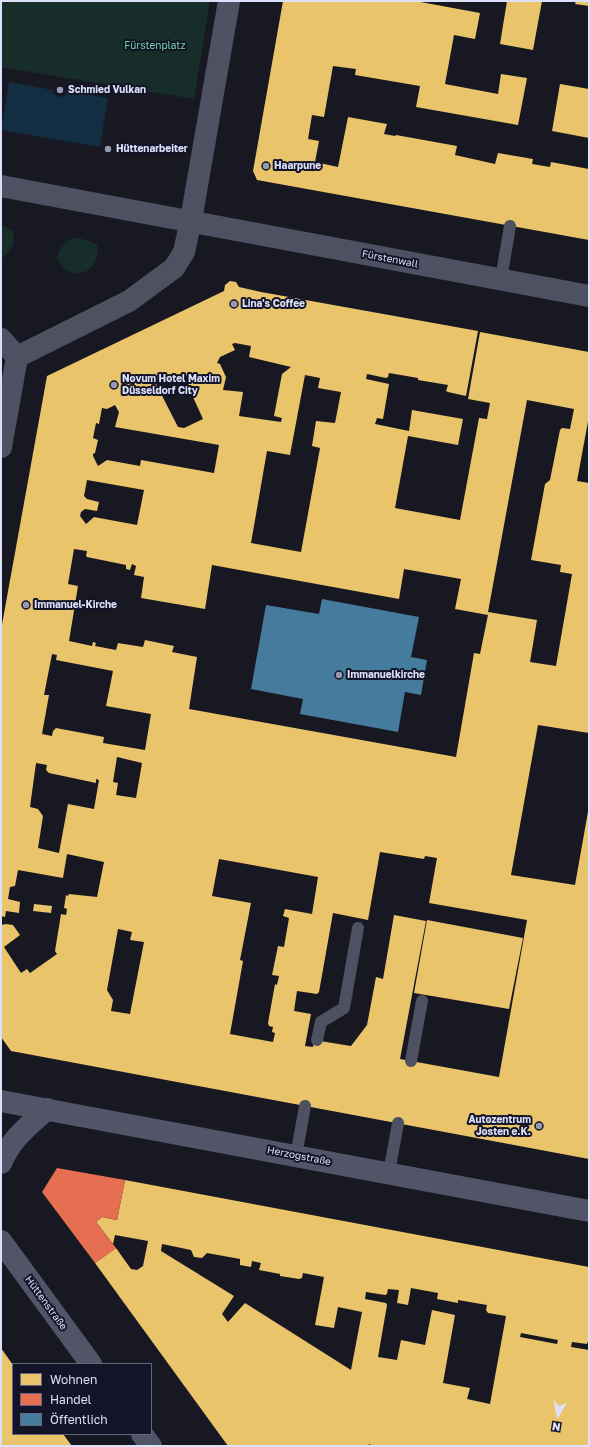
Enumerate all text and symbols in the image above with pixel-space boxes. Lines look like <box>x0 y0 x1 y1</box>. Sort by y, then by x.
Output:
park label: Fürstenplatz <box>124 40 186 52</box>
place label: Schmied Vulkan <box>68 84 146 96</box>
marker: Schmied Vulkan <box>55 85 65 95</box>
place label: Hüttenarbeiter <box>116 143 188 155</box>
marker: Hüttenarbeiter <box>103 144 113 154</box>
place label: Haarpune <box>274 160 321 172</box>
marker: Haarpune <box>261 161 271 171</box>
street label: Fürstenwall <box>361 248 419 270</box>
place label: Lina's Coffee <box>242 298 305 310</box>
marker: Lina's Coffee <box>229 299 239 309</box>
place label: Novum Hotel Maxim Düsseldorf City <box>122 373 220 396</box>
marker: Novum Hotel Maxim Düsseldorf City <box>109 380 119 390</box>
place label: Immanuel-Kirche <box>34 599 117 611</box>
marker: Immanuel-Kirche <box>21 600 31 610</box>
place label: Immanuelkirche <box>347 669 425 681</box>
marker: Immanuelkirche <box>334 670 344 680</box>
place label: Autozentrum Josten e.K. <box>469 1114 531 1138</box>
marker: Autozentrum Josten e.K. <box>534 1121 544 1131</box>
street label: Herzogstraße <box>266 1144 332 1168</box>
street label: Hüttenstraße <box>22 1274 70 1332</box>
legend <box>12 1363 152 1435</box>
text: Wohnen <box>50 1372 97 1387</box>
text: Handel <box>50 1392 91 1407</box>
north arrow <box>538 1395 578 1435</box>
text: Öffentlich <box>50 1412 108 1427</box>
text: N <box>551 1420 561 1434</box>

